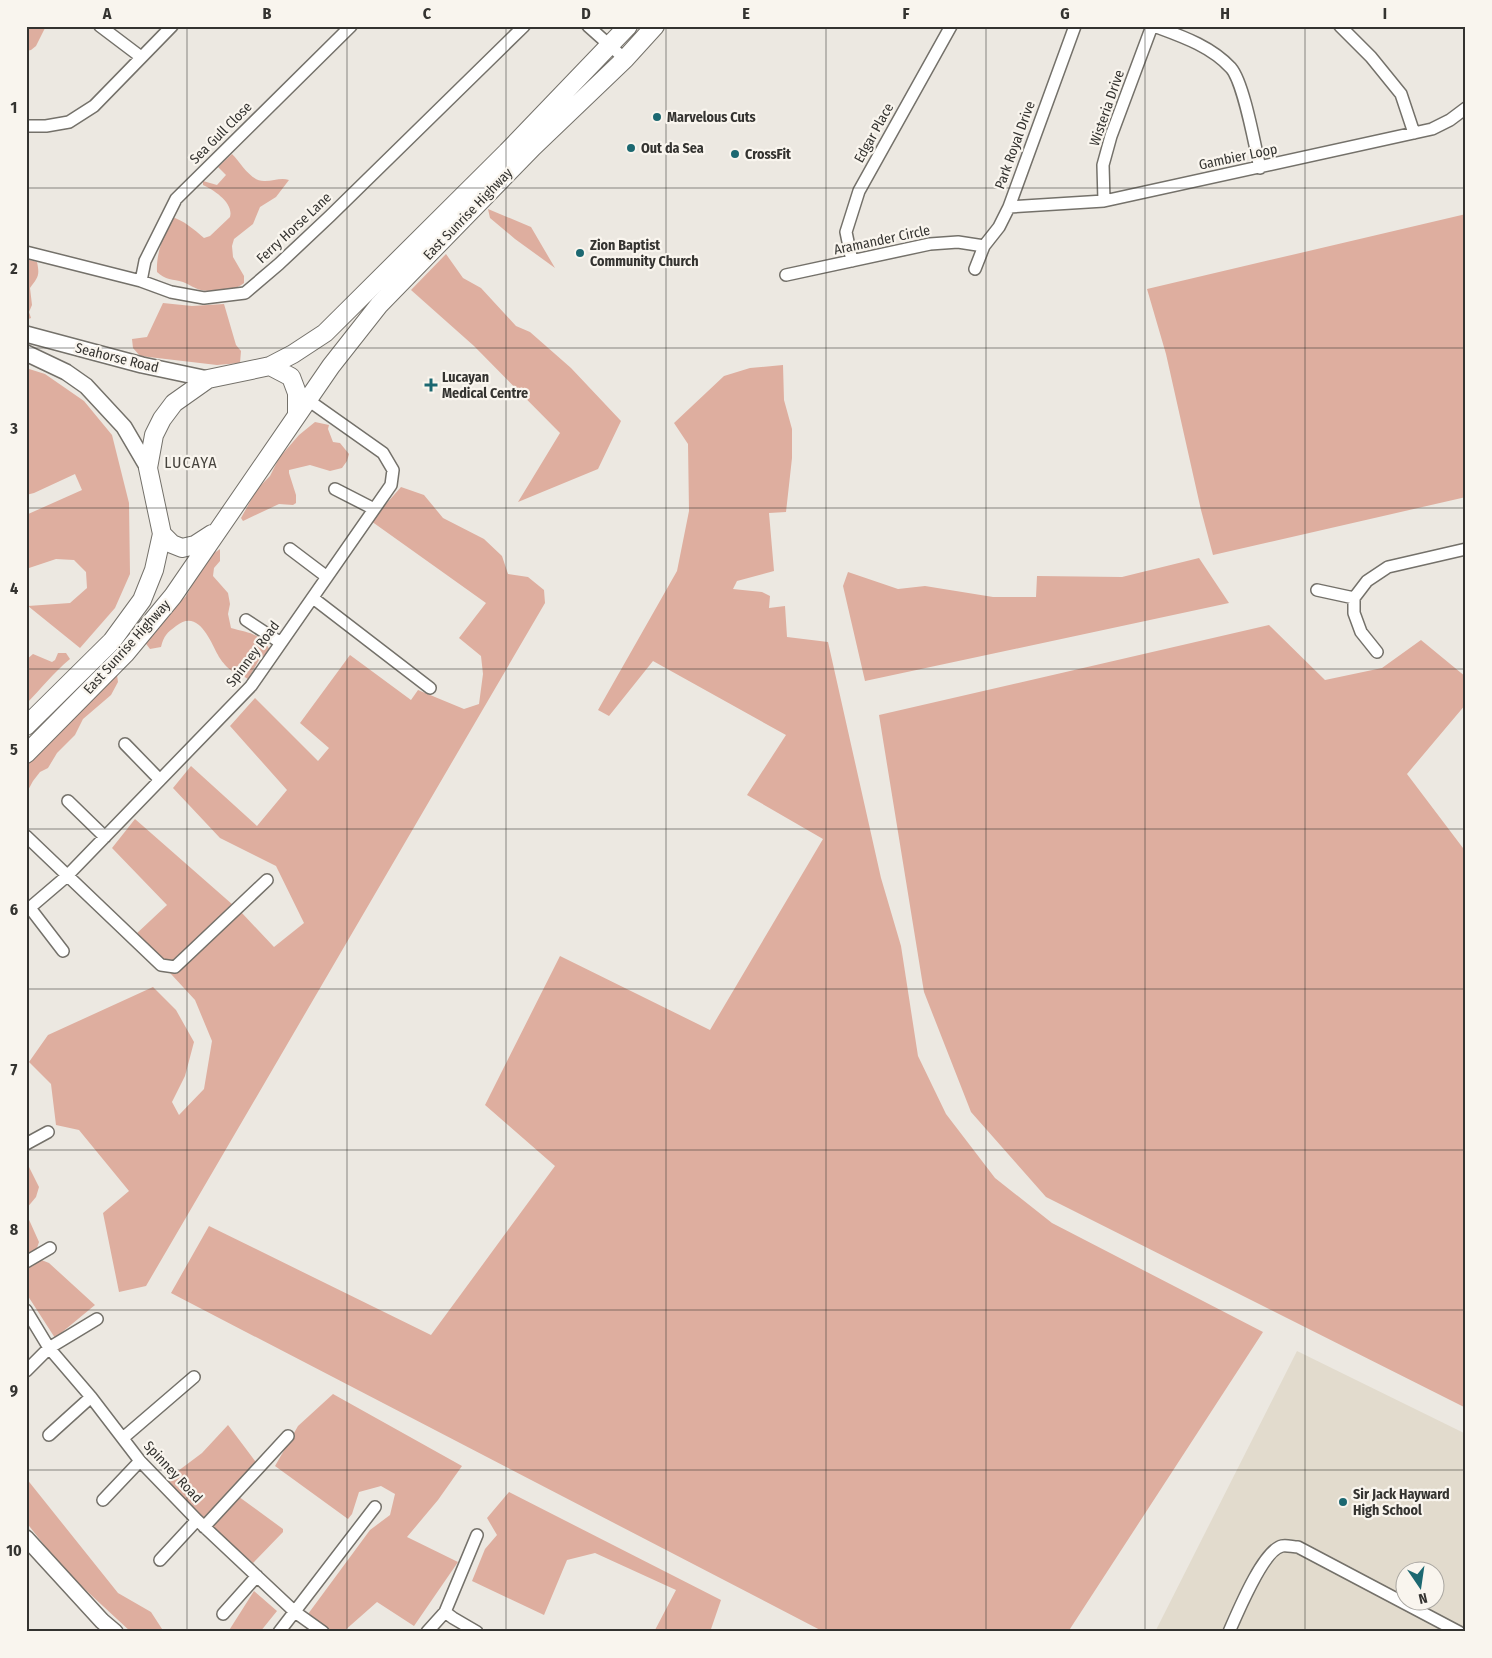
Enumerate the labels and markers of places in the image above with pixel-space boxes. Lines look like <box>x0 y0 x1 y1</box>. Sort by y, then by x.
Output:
place label: Marvelous Cuts <box>667 109 756 126</box>
marker: Marvelous Cuts <box>651 111 663 123</box>
place label: Out da Sea <box>641 140 704 157</box>
marker: Out da Sea <box>625 142 637 154</box>
place label: CrossFit <box>745 146 792 163</box>
marker: CrossFit <box>729 148 741 160</box>
place label: Zion Baptist Community Church <box>590 237 699 270</box>
marker: Zion Baptist Community Church <box>574 247 586 259</box>
place label: Lucayan Medical Centre <box>442 369 528 402</box>
marker: Lucayan Medical Centre <box>424 378 438 392</box>
place label: Sir Jack Hayward High School <box>1353 1486 1450 1519</box>
marker: Sir Jack Hayward High School <box>1337 1496 1349 1508</box>

